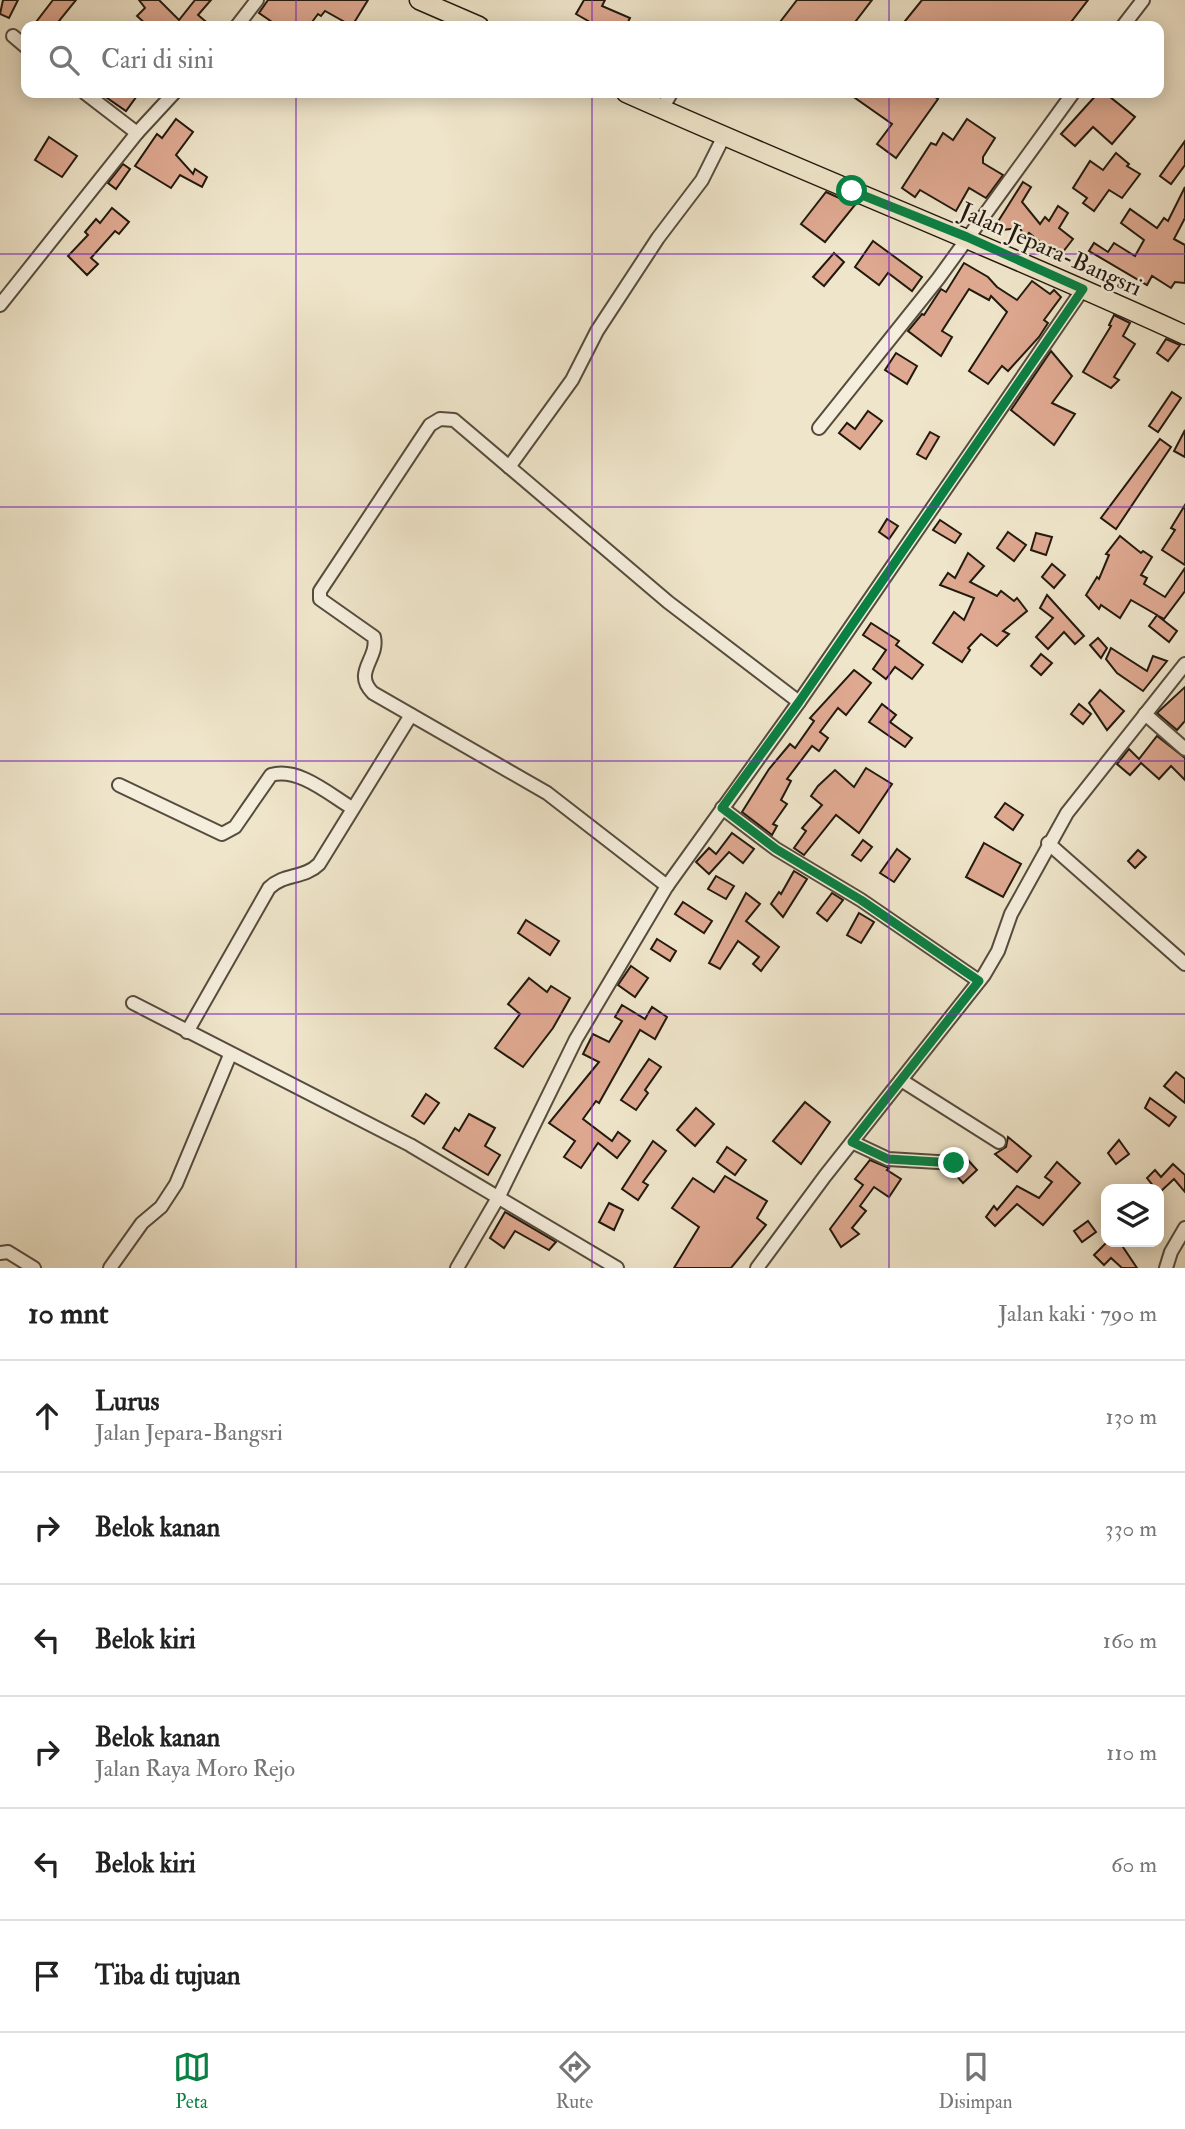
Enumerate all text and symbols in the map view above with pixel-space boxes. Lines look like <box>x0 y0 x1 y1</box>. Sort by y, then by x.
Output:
search box <box>21 21 1164 98</box>
icon: search <box>45 41 83 79</box>
text: Cari di sini <box>101 44 214 76</box>
route start <box>836 175 867 206</box>
street label: Jalan Jepara-Bangsri <box>954 195 1147 304</box>
route end <box>938 1147 969 1178</box>
map controls <box>1101 1184 1164 1247</box>
button: layers <box>1101 1184 1164 1247</box>
text: 10 mnt <box>28 1295 109 1332</box>
text: Jalan kaki · 790 m <box>998 1299 1157 1328</box>
text: Lurus <box>95 1386 159 1418</box>
icon: ahead <box>28 1397 66 1435</box>
text: 130 m <box>1105 1402 1157 1431</box>
text: Jalan Jepara-Bangsri <box>95 1418 283 1447</box>
icon: right <box>28 1509 66 1547</box>
text: Belok kanan <box>95 1512 220 1544</box>
text: 330 m <box>1105 1514 1157 1543</box>
icon: left <box>28 1621 66 1659</box>
text: Belok kiri <box>95 1624 196 1656</box>
text: 160 m <box>1103 1626 1157 1655</box>
text: Belok kanan <box>95 1722 220 1754</box>
icon: right <box>28 1733 66 1771</box>
text: 110 m <box>1106 1738 1157 1767</box>
text: Jalan Raya Moro Rejo <box>95 1754 295 1783</box>
icon: left <box>28 1845 66 1883</box>
text: Belok kiri <box>95 1848 196 1880</box>
text: 60 m <box>1111 1850 1157 1879</box>
icon: arrive <box>28 1957 66 1995</box>
text: Tiba di tujuan <box>95 1960 240 1992</box>
tab: Peta <box>173 2048 211 2114</box>
tab: Rute <box>556 2048 594 2114</box>
tab: Disimpan <box>939 2048 1013 2114</box>

